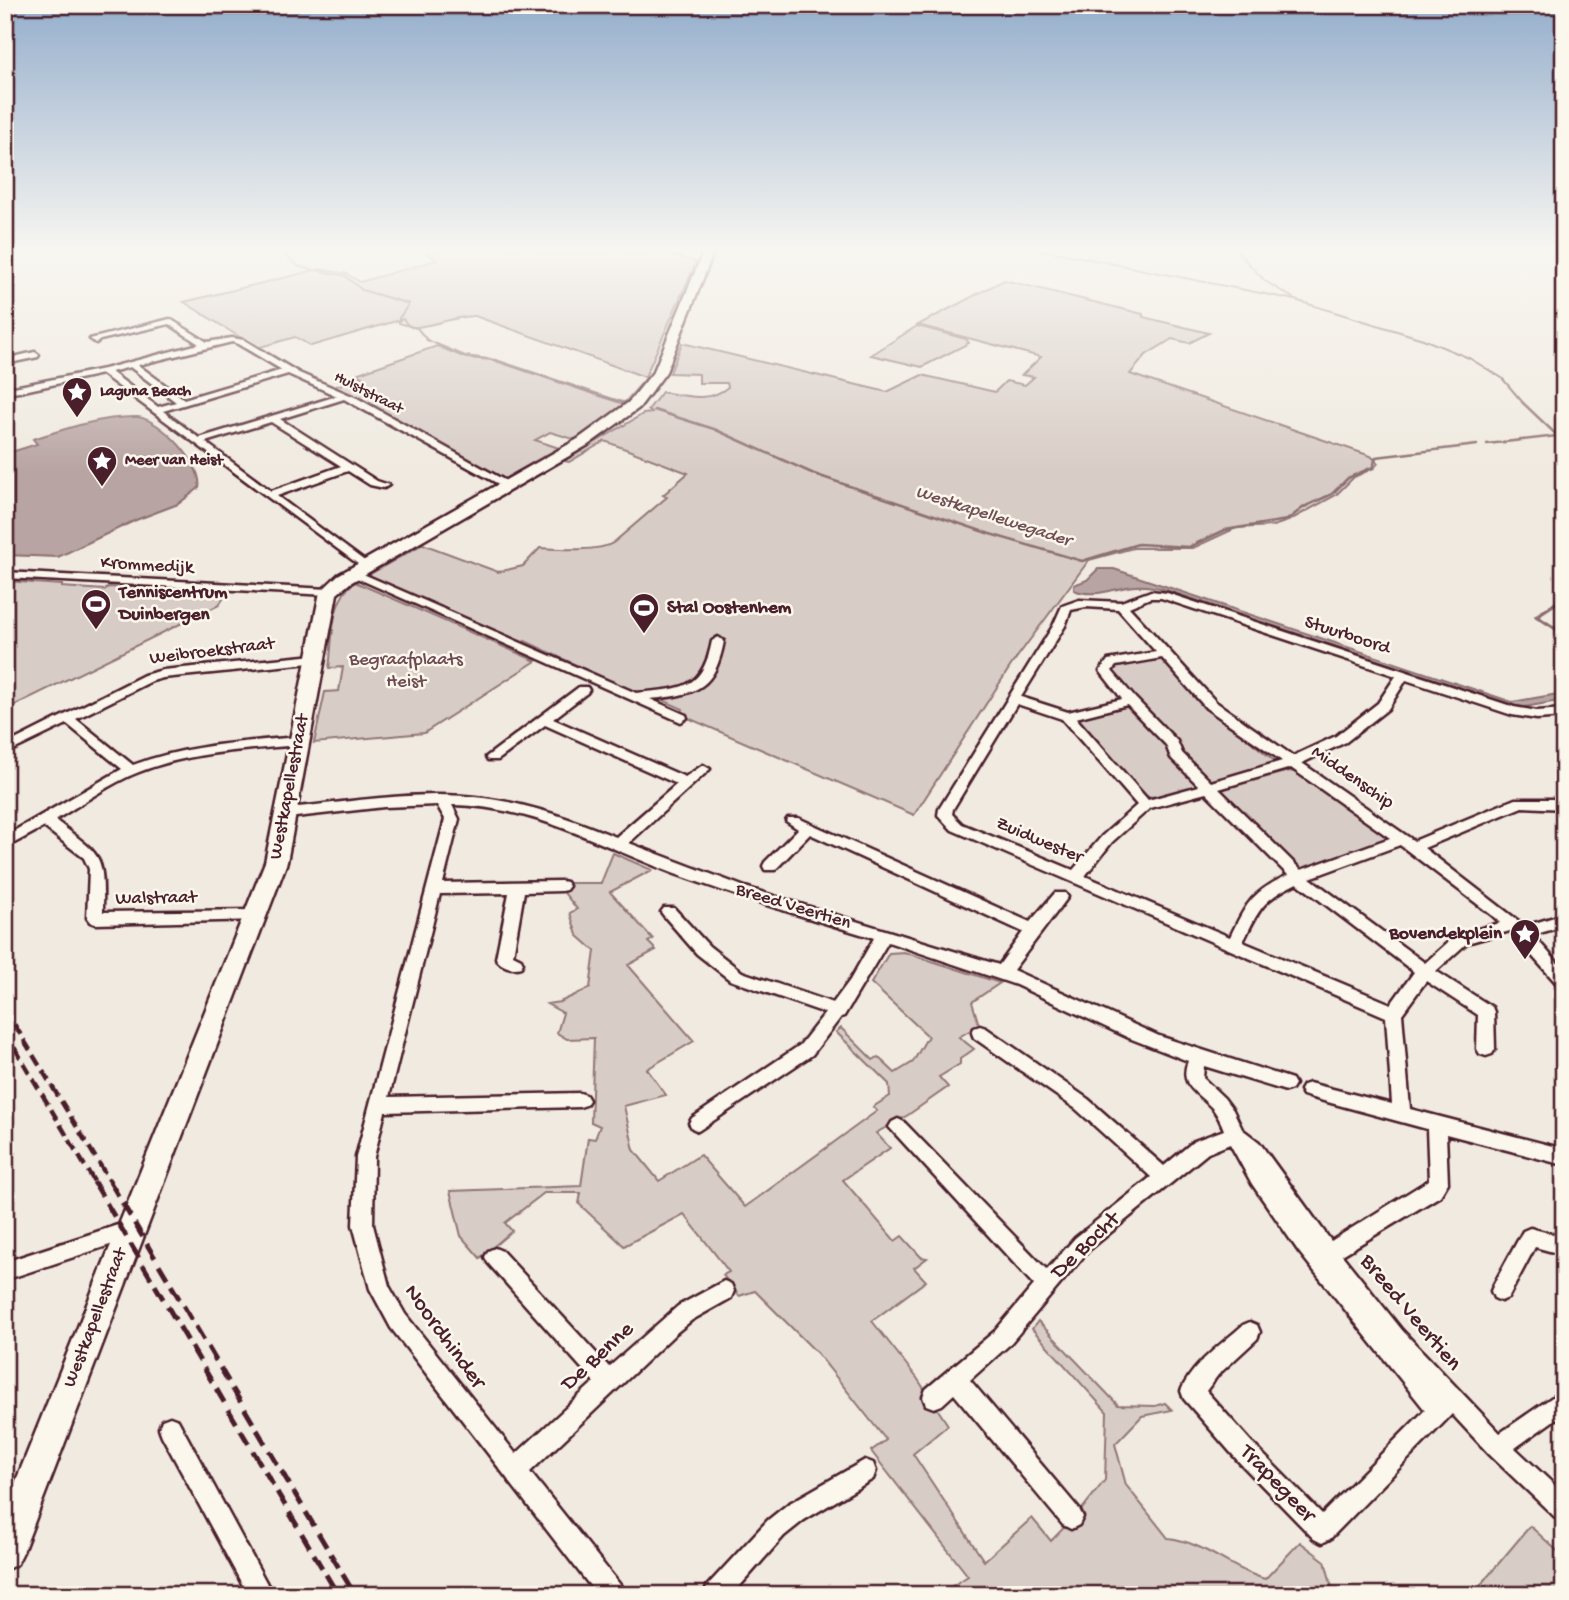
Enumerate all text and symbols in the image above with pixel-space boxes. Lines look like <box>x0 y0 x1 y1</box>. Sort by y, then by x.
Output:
street label: Hulststraat <box>330 369 407 420</box>
place icon: Laguna Beach <box>60 375 94 419</box>
place label: Laguna Beach <box>100 383 191 402</box>
place icon: Meer van Heist <box>85 444 119 488</box>
place label: Meer van Heist <box>125 452 224 471</box>
water label: Westkapellewegader <box>913 482 1077 553</box>
street label: Krommedijk <box>100 552 196 580</box>
place label: Tenniscentrum Duinbergen <box>117 582 228 627</box>
sports icon: Tenniscentrum Duinbergen <box>79 587 113 631</box>
sports icon: Stal Oostenhem <box>627 591 661 635</box>
place label: Stal Oostenhem <box>667 597 792 620</box>
street label: Stuurboord <box>1301 611 1395 661</box>
street label: Weibroekstraat <box>148 633 278 671</box>
park label: Begraafplaats Heist <box>348 649 464 694</box>
street label: Westkapellestraat <box>265 710 316 862</box>
street label: Middenschip <box>1306 741 1398 815</box>
street label: Zuidwester <box>992 812 1088 870</box>
street label: Breed Veertien <box>732 878 853 935</box>
street label: Walstraat <box>115 887 199 911</box>
place icon: Bovendekplein <box>1508 917 1542 961</box>
place label: Bovendekplein <box>1388 923 1503 946</box>
street label: De Bocht <box>1044 1205 1127 1287</box>
street label: Westkapellestraat <box>59 1243 134 1391</box>
street label: Breed Veertien <box>1353 1248 1467 1377</box>
street label: Noordhinder <box>397 1280 492 1396</box>
street label: De Benne <box>555 1316 641 1399</box>
street label: Trapegeer <box>1232 1438 1322 1530</box>

